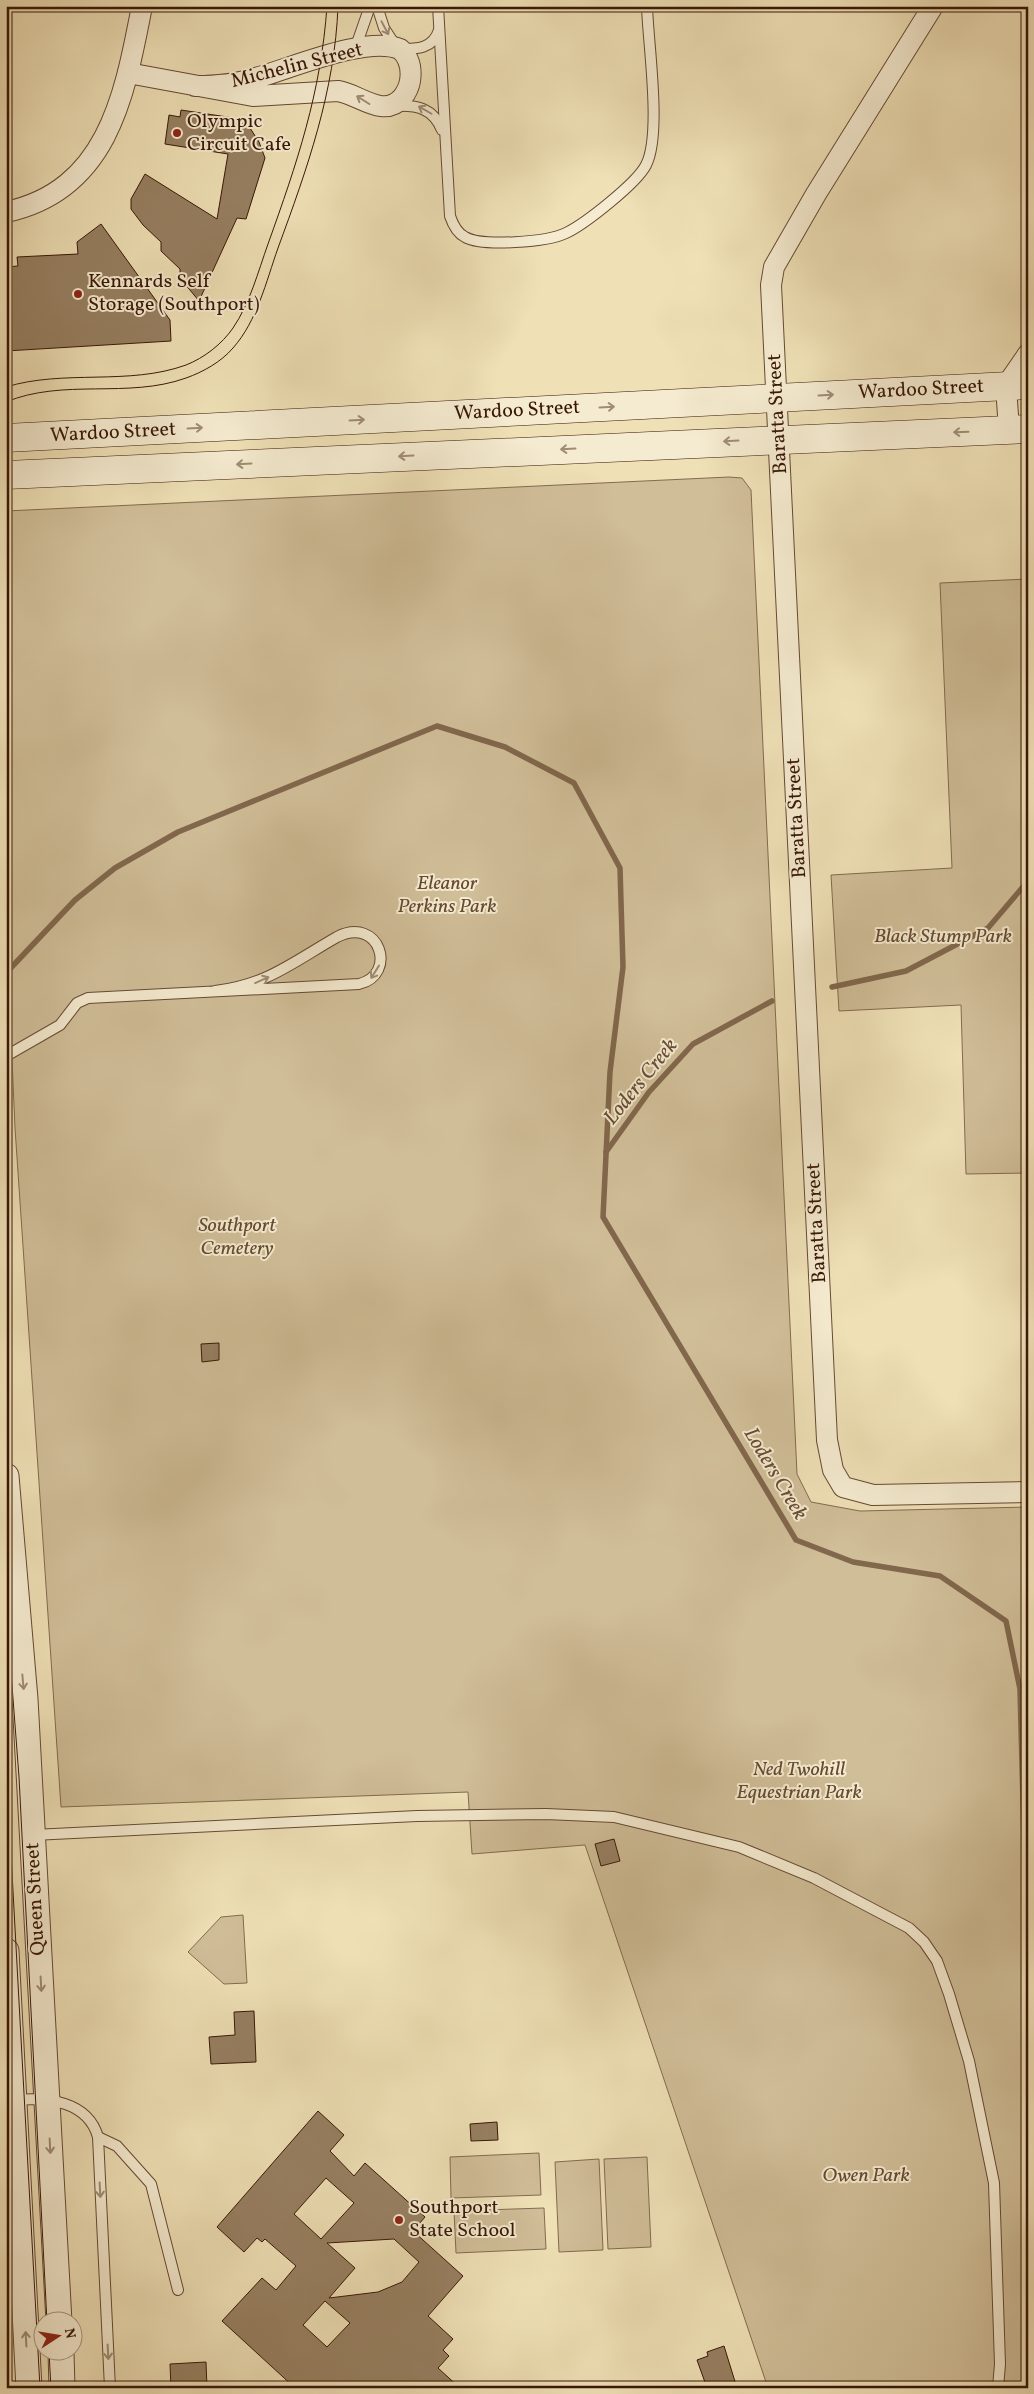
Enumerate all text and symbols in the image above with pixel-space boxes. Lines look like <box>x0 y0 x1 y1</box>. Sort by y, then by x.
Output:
one-way arrow <box>381 20 390 35</box>
street label: Michelin Street <box>228 36 366 96</box>
one-way arrow <box>356 94 370 104</box>
one-way arrow <box>418 105 433 115</box>
place label: Olympic Circuit Cafe <box>187 108 291 159</box>
marker: Olympic Circuit Cafe <box>171 127 183 139</box>
place label: Kennards Self Storage (Southport) <box>88 268 260 319</box>
marker: Kennards Self Storage (Southport) <box>72 288 84 300</box>
street label: Baratta Street <box>761 353 795 475</box>
street label: Wardoo Street <box>857 373 985 407</box>
one-way arrow <box>817 391 833 400</box>
street label: Wardoo Street <box>453 394 581 428</box>
one-way arrow <box>598 402 614 411</box>
one-way arrow <box>349 415 365 424</box>
street label: Wardoo Street <box>49 416 177 450</box>
one-way arrow <box>186 424 202 433</box>
one-way arrow <box>953 427 969 437</box>
one-way arrow <box>723 437 739 446</box>
one-way arrow <box>561 444 577 453</box>
one-way arrow <box>398 452 414 461</box>
one-way arrow <box>236 459 252 468</box>
street label: Baratta Street <box>780 757 814 879</box>
park label: Eleanor Perkins Park <box>397 870 497 921</box>
park label: Black Stump Park <box>874 923 1012 951</box>
one-way arrow <box>370 965 381 979</box>
one-way arrow <box>254 975 269 985</box>
water label: Loders Creek <box>597 1032 685 1131</box>
street label: Baratta Street <box>800 1162 834 1284</box>
park label: Southport Cemetery <box>198 1212 276 1263</box>
water label: Loders Creek <box>736 1422 814 1526</box>
one-way arrow <box>19 1673 28 1689</box>
park label: Ned Twohill Equestrian Park <box>736 1756 862 1807</box>
street label: Queen Street <box>19 1842 53 1956</box>
one-way arrow <box>37 1975 46 1991</box>
one-way arrow <box>45 2138 54 2154</box>
park label: Owen Park <box>822 2162 910 2190</box>
one-way arrow <box>96 2181 105 2197</box>
place label: Southport State School <box>409 2194 515 2245</box>
marker: Southport State School <box>393 2214 405 2226</box>
north arrow <box>32 2312 82 2362</box>
text: N <box>59 2327 80 2341</box>
one-way arrow <box>22 2331 31 2347</box>
one-way arrow <box>104 2344 113 2360</box>

